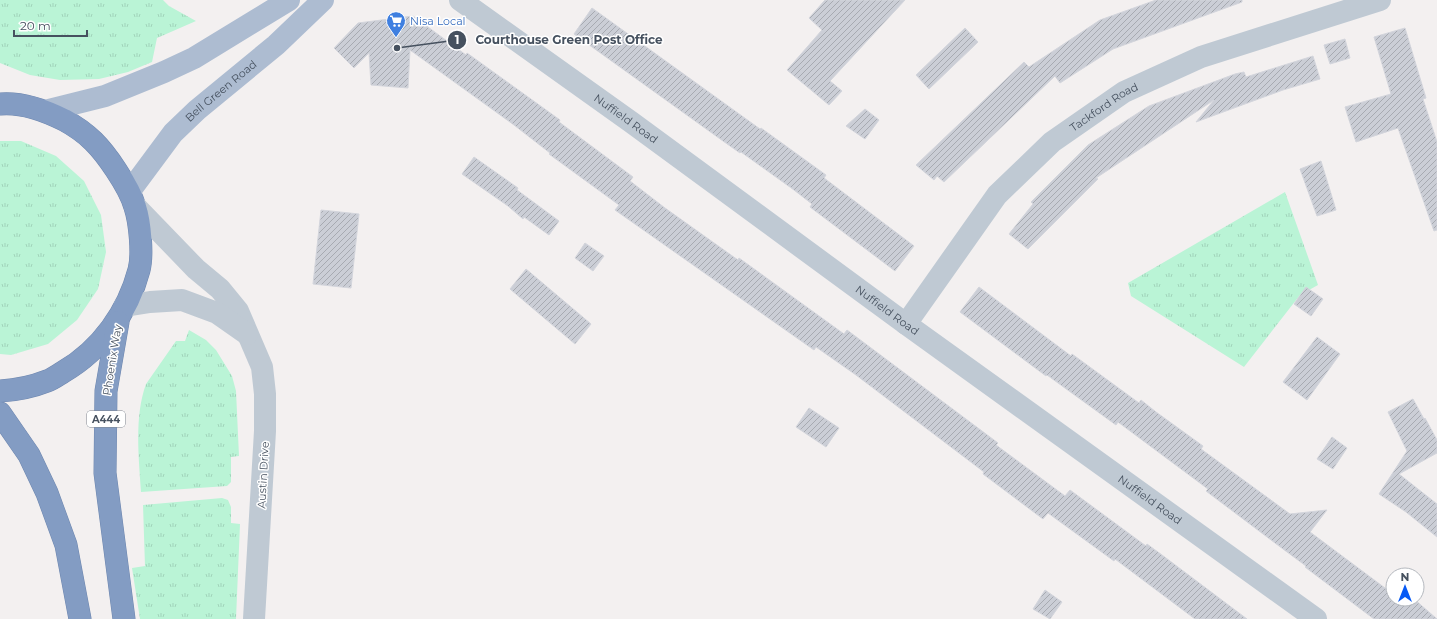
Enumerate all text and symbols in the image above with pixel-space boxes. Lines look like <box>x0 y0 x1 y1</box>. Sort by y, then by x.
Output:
supermarket icon: Nisa Local <box>385 10 407 38</box>
scale bar <box>14 12 87 38</box>
place label: Nisa Local <box>410 14 466 28</box>
text: 20 m <box>20 18 51 33</box>
callout: Courthouse Green Post Office <box>447 28 670 52</box>
text: 1 <box>455 32 459 47</box>
text: Courthouse Green Post Office <box>475 32 663 47</box>
street label: Bell Green Road <box>182 57 259 125</box>
street label: Tackford Road <box>1067 80 1140 135</box>
street label: Nuffield Road <box>591 91 661 146</box>
street label: Nuffield Road <box>853 282 922 338</box>
street label: Phoenix Way <box>99 323 125 397</box>
road number: A444 <box>87 411 125 427</box>
street label: Austin Drive <box>254 441 272 509</box>
street label: Nuffield Road <box>1115 472 1185 527</box>
north arrow <box>1385 567 1425 607</box>
text: N <box>1401 570 1409 584</box>

